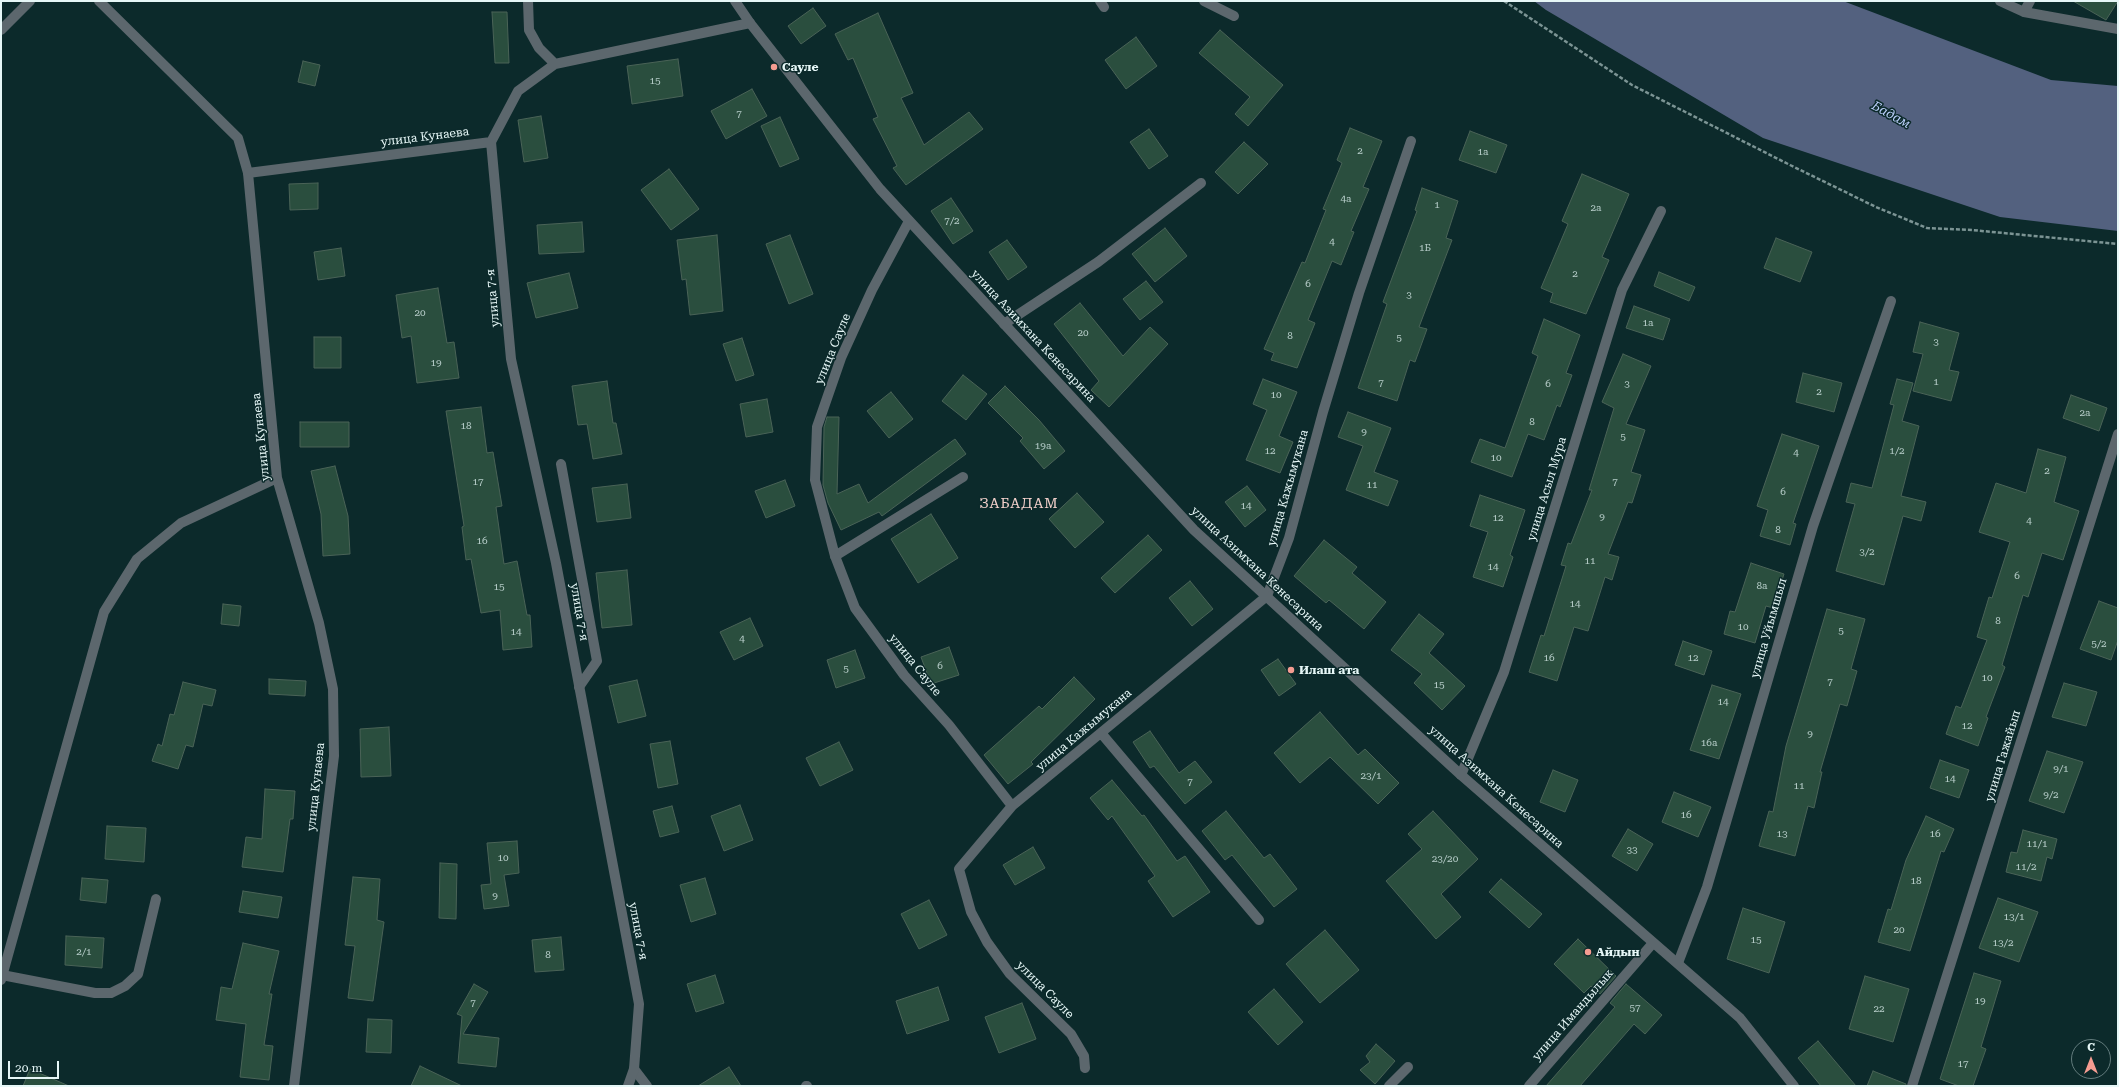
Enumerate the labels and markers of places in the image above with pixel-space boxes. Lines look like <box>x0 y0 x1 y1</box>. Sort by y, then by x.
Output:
place label: Сауле <box>782 60 818 74</box>
marker: Сауле <box>769 62 779 72</box>
place label: Илаш ата <box>1299 663 1359 677</box>
marker: Илаш ата <box>1286 665 1296 675</box>
place label: Айдын <box>1596 945 1640 959</box>
marker: Айдын <box>1583 947 1593 957</box>

